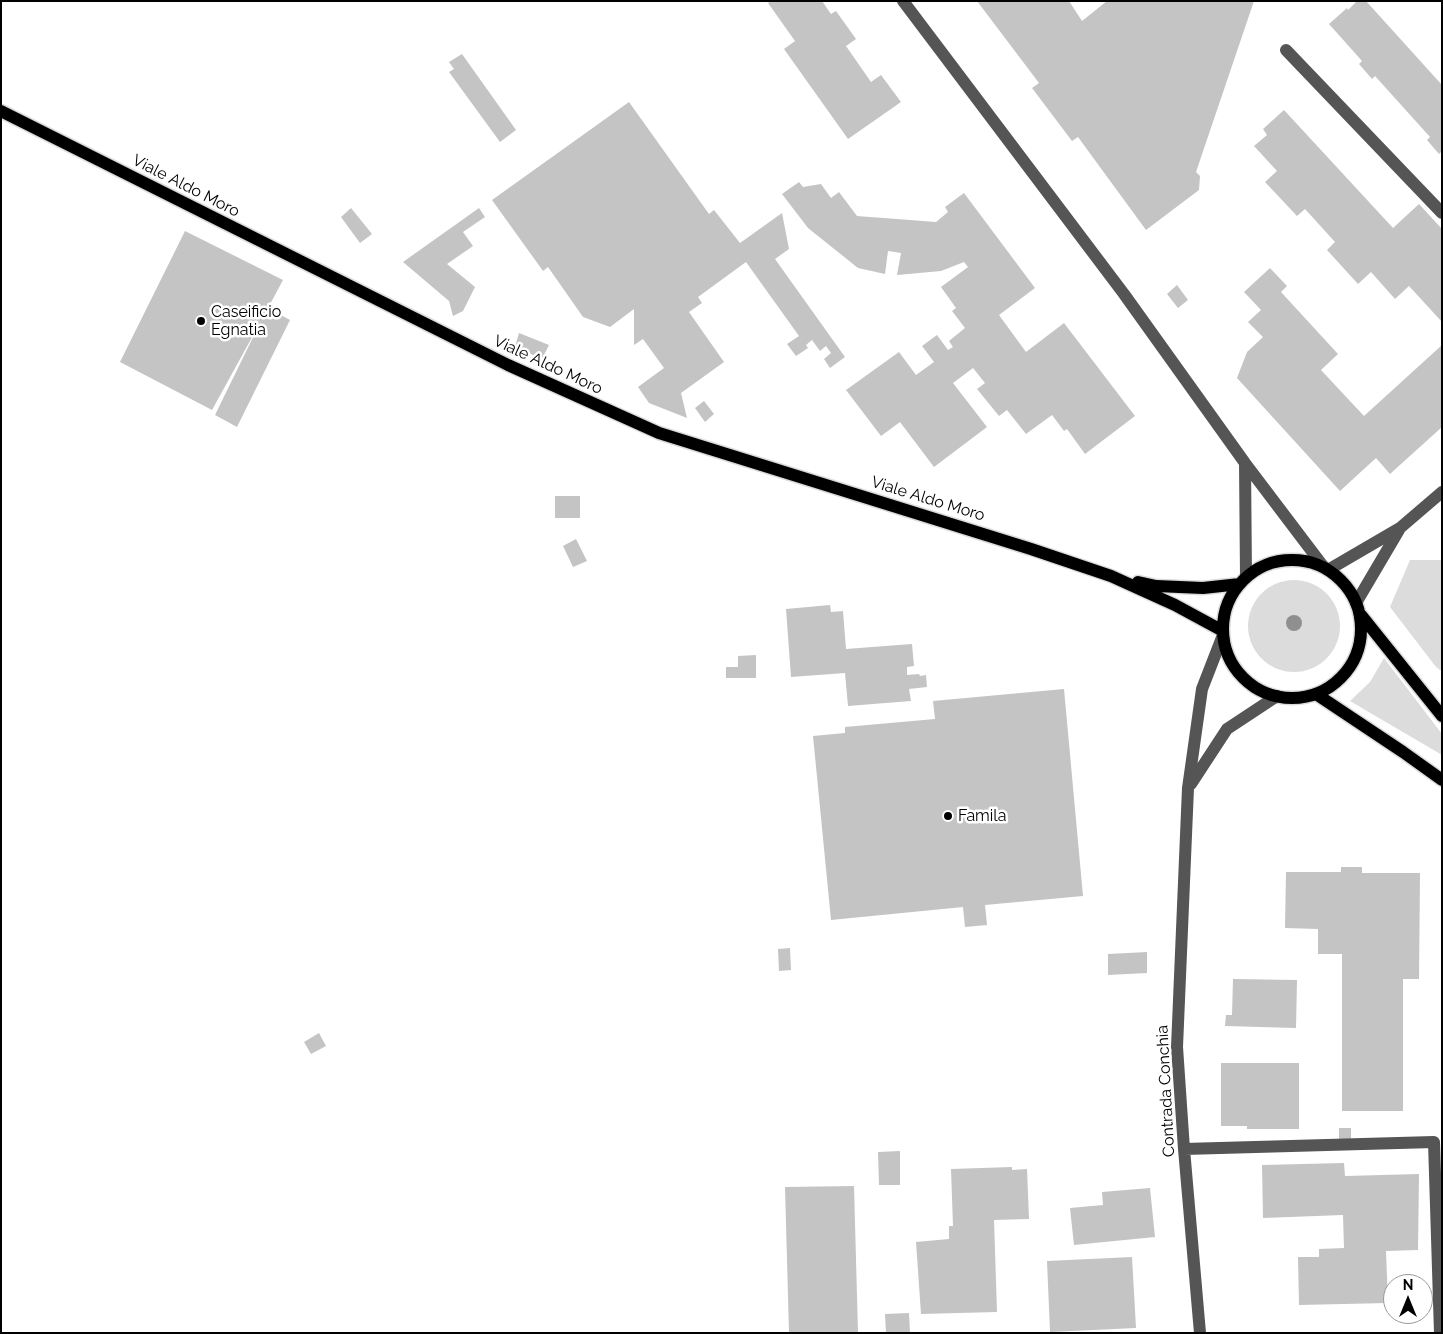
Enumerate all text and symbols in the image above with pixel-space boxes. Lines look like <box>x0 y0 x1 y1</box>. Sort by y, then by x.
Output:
street label: Viale Aldo Moro <box>129 151 243 221</box>
place label: Caseificio Egnatia <box>211 302 281 340</box>
marker: Caseificio Egnatia <box>195 315 207 327</box>
street label: Viale Aldo Moro <box>491 331 605 399</box>
street label: Viale Aldo Moro <box>869 473 987 525</box>
place label: Famila <box>958 806 1006 826</box>
marker: Famila <box>942 810 954 822</box>
street label: Contrada Conchia <box>1153 1024 1179 1158</box>
north arrow <box>1383 1274 1433 1324</box>
text: N <box>1403 1277 1413 1293</box>

